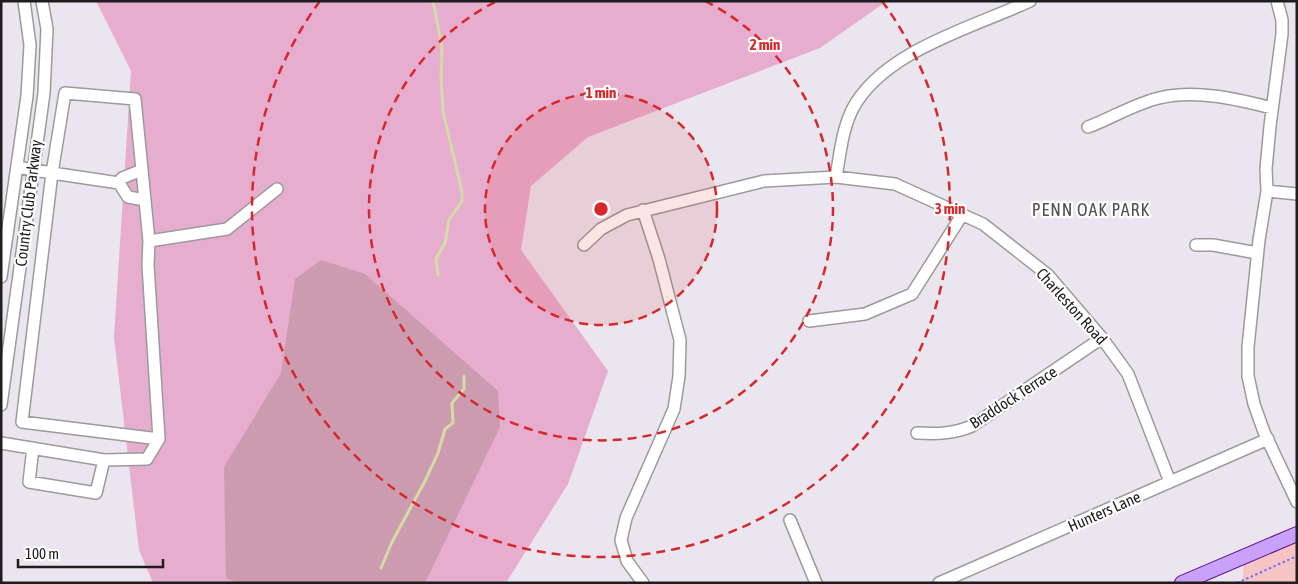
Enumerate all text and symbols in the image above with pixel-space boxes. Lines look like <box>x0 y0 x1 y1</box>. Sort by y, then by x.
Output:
text: 2 min <box>750 36 780 53</box>
text: 1 min <box>586 84 616 101</box>
street label: Country Club Parkway <box>11 138 46 267</box>
district label: PENN OAK PARK <box>1032 199 1150 220</box>
centre of rings <box>592 200 610 218</box>
text: 3 min <box>935 200 965 217</box>
street label: Charleston Road <box>1033 264 1111 348</box>
street label: Braddock Terrace <box>966 362 1060 432</box>
street label: Hunters Lane <box>1065 487 1143 535</box>
scale bar <box>18 536 162 568</box>
text: 100 m <box>25 545 59 562</box>

